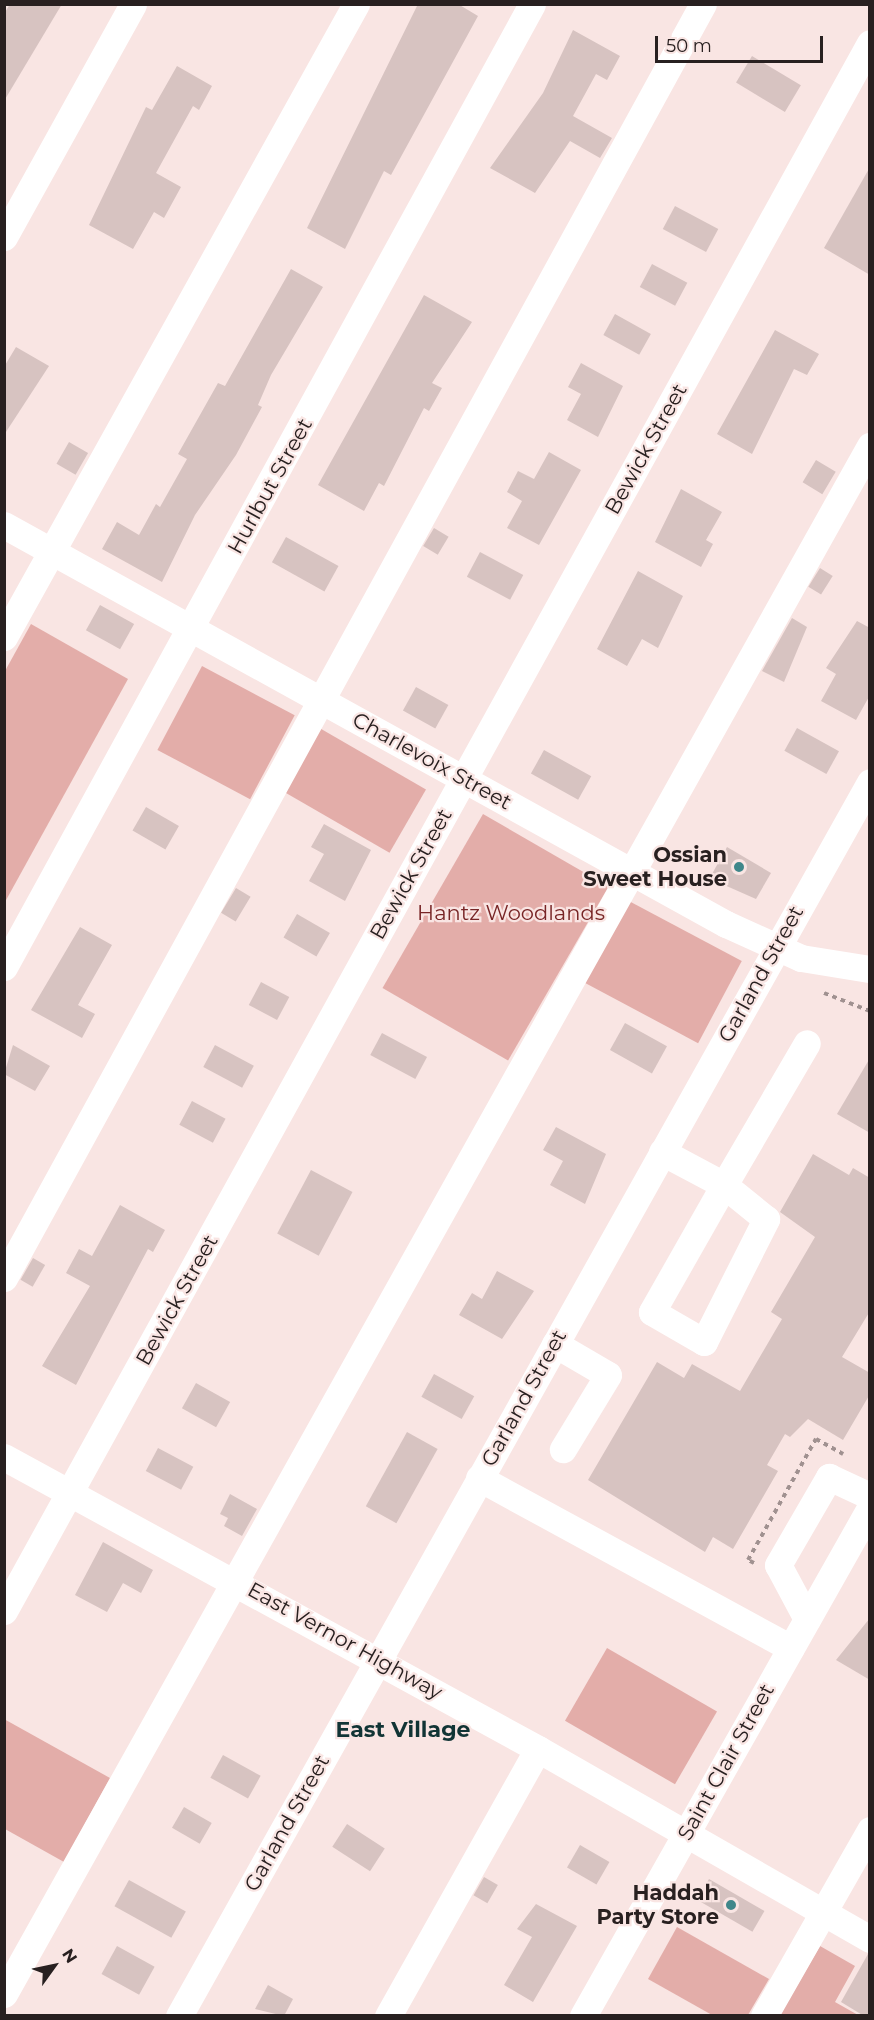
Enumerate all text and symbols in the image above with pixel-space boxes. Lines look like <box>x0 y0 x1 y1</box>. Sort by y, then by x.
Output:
scale bar <box>658 24 826 62</box>
text: 50 m <box>666 35 712 57</box>
street label: Bewick Street <box>600 379 692 519</box>
street label: Hurlbut Street <box>222 414 318 558</box>
street label: Charlevoix Street <box>348 707 516 815</box>
street label: Bewick Street <box>365 804 457 944</box>
place label: Ossian Sweet House <box>583 842 727 892</box>
marker: Ossian Sweet House <box>732 860 746 874</box>
park label: Hantz Woodlands <box>417 900 605 926</box>
street label: Garland Street <box>713 901 809 1047</box>
street label: Bewick Street <box>131 1230 223 1370</box>
street label: Garland Street <box>476 1325 572 1471</box>
street label: East Vernor Highway <box>243 1577 447 1705</box>
street label: Saint Clair Street <box>673 1679 779 1845</box>
district label: East Village <box>336 1717 470 1743</box>
street label: Garland Street <box>239 1750 335 1896</box>
place label: Haddah Party Store <box>596 1880 719 1930</box>
marker: Haddah Party Store <box>724 1898 738 1912</box>
north arrow <box>24 1936 84 1996</box>
text: N <box>58 1945 81 1967</box>

